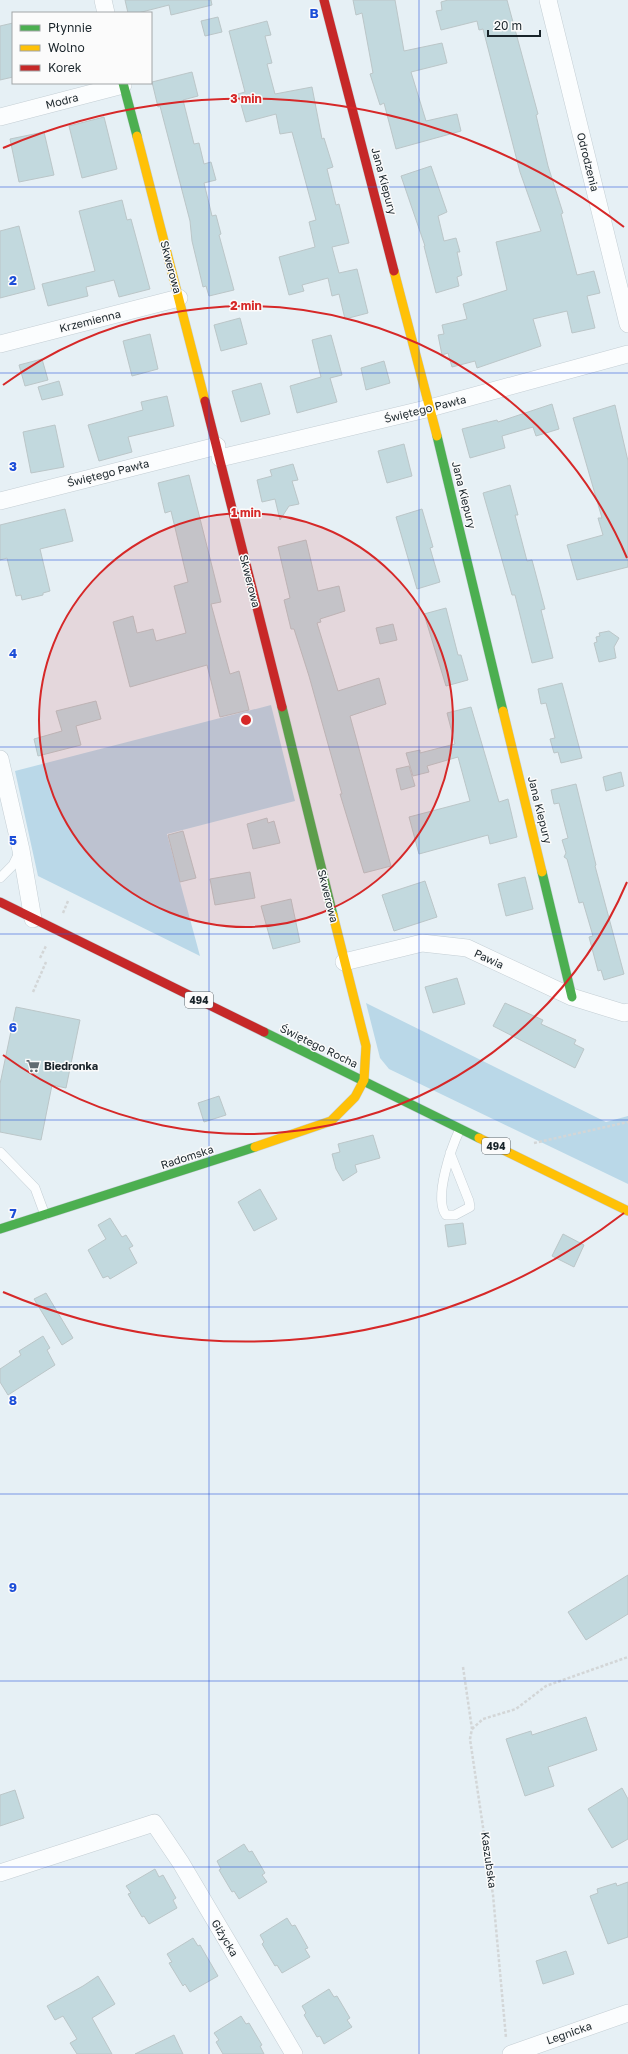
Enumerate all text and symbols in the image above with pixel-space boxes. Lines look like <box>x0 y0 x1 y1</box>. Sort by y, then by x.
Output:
text: B <box>309 5 319 21</box>
legend <box>12 12 152 84</box>
scale bar <box>488 12 540 38</box>
text: 20 m <box>494 18 522 33</box>
text: Płynnie <box>48 20 92 35</box>
text: Wolno <box>48 40 85 55</box>
text: Korek <box>48 60 82 75</box>
street label: Modra <box>44 90 80 111</box>
text: 3 min <box>230 91 262 106</box>
street label: Odrodzenia <box>575 131 602 193</box>
street label: Jana Kiepury <box>369 146 400 216</box>
street label: Skwerowa <box>158 239 185 295</box>
text: 2 <box>9 272 17 288</box>
text: 2 min <box>230 298 262 313</box>
street label: Krzemienna <box>58 307 122 334</box>
street label: Świętego Pawła <box>382 392 467 425</box>
street label: Świętego Pawła <box>65 456 150 489</box>
text: 3 <box>9 458 17 474</box>
street label: Jana Kiepury <box>450 460 479 530</box>
text: 1 min <box>231 505 261 520</box>
street label: Skwerowa <box>238 553 263 609</box>
text: 4 <box>9 645 17 661</box>
centre of rings <box>239 713 253 727</box>
street label: Jana Kiepury <box>526 775 555 845</box>
text: 5 <box>9 832 17 848</box>
street label: Skwerowa <box>316 868 341 924</box>
street label: Pawia <box>472 946 506 971</box>
road number: 494 <box>185 992 213 1008</box>
text: 6 <box>9 1019 17 1035</box>
street label: Świętego Rocha <box>278 1021 360 1070</box>
supermarket icon: Biedronka <box>25 1058 41 1074</box>
place label: Biedronka <box>44 1059 98 1072</box>
road number: 494 <box>482 1138 510 1154</box>
street label: Radomska <box>159 1142 215 1171</box>
text: 7 <box>9 1205 17 1221</box>
text: 8 <box>9 1392 17 1408</box>
text: 9 <box>9 1579 17 1595</box>
street label: Kaszubska <box>479 1831 500 1889</box>
street label: Giżycka <box>209 1917 241 1959</box>
street label: Legnicka <box>544 2019 593 2046</box>

